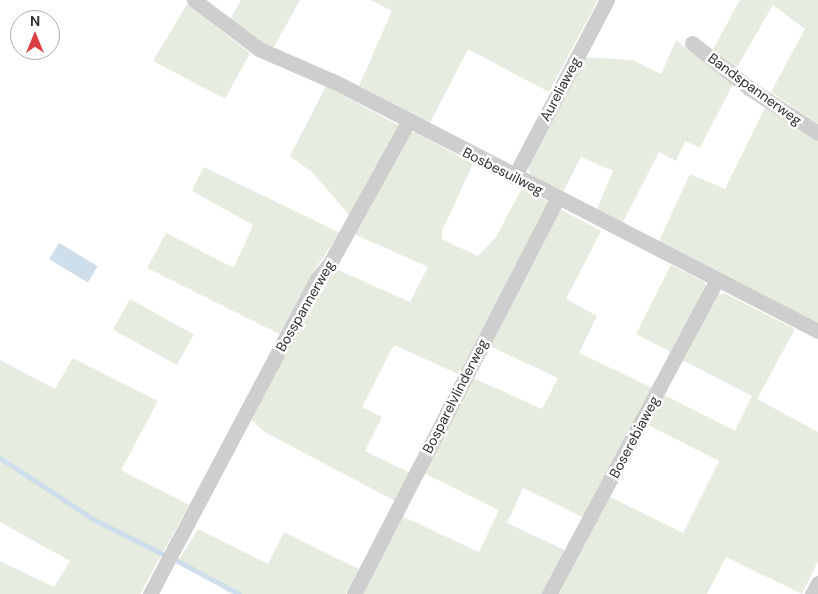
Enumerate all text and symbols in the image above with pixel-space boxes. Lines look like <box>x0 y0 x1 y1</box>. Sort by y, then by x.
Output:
north arrow <box>10 10 60 60</box>
text: N <box>30 12 40 30</box>
street label: Bandspannerweg <box>705 49 805 129</box>
street label: Aureliaweg <box>536 54 584 124</box>
street label: Bosbesuilweg <box>460 144 546 198</box>
street label: Bosspannerweg <box>272 257 338 355</box>
street label: Bosparelvlinderweg <box>419 336 491 456</box>
street label: Boserebiaweg <box>605 393 663 481</box>

